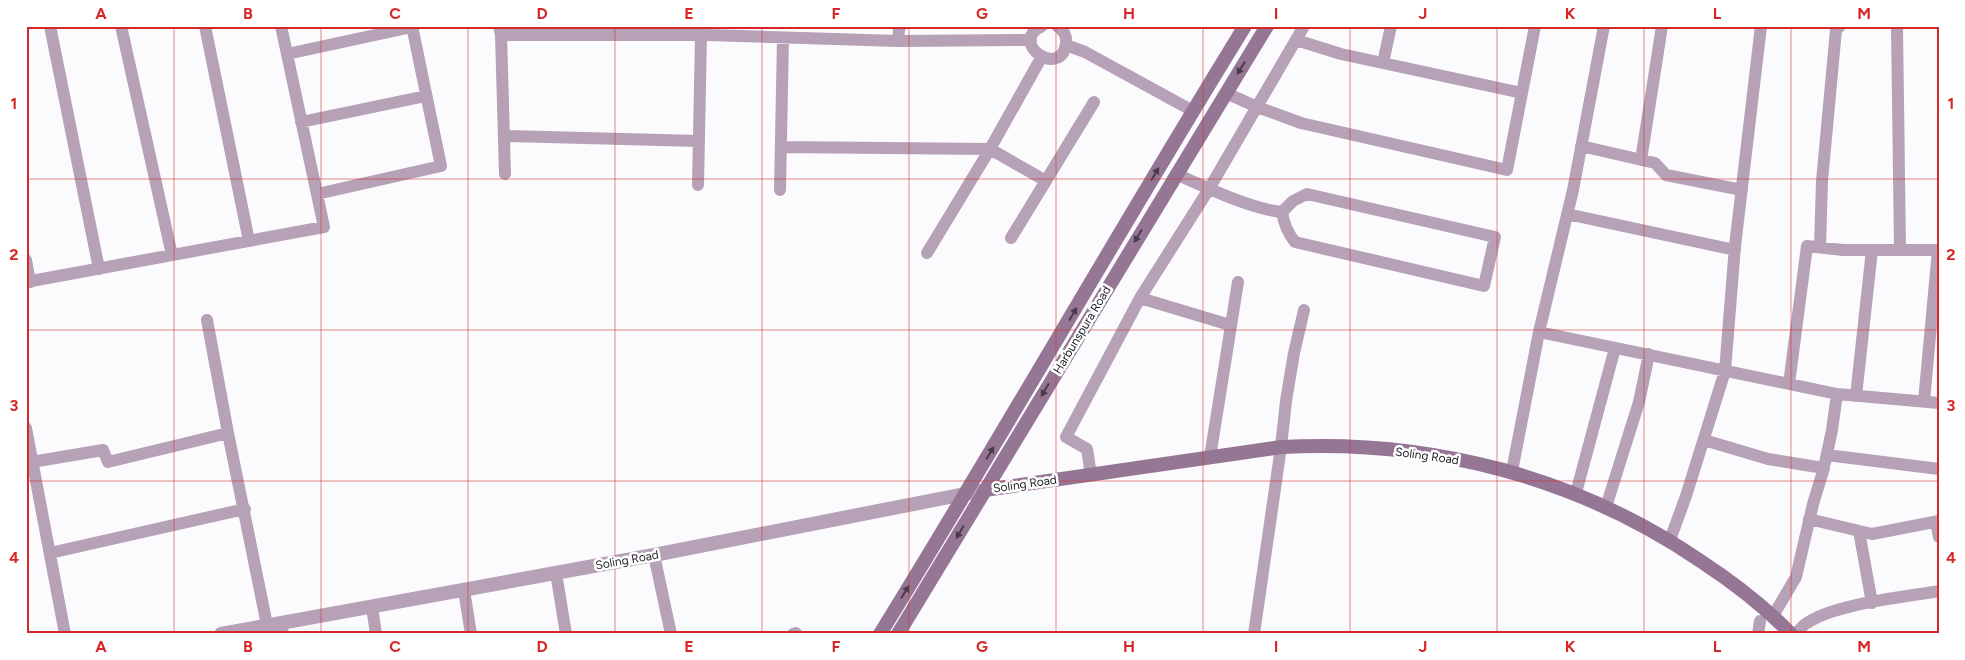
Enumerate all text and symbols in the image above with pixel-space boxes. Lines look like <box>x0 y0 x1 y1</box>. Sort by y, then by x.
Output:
text: A <box>95 4 107 23</box>
text: B <box>243 4 253 23</box>
text: C <box>389 4 401 23</box>
text: D <box>536 4 548 23</box>
text: E <box>684 4 694 23</box>
text: F <box>832 4 841 23</box>
text: G <box>976 4 988 23</box>
text: H <box>1123 4 1135 23</box>
text: I <box>1274 4 1278 23</box>
text: J <box>1419 4 1427 23</box>
text: K <box>1565 4 1576 23</box>
text: L <box>1713 4 1722 23</box>
text: M <box>1857 4 1871 23</box>
one-way arrow <box>1237 61 1246 74</box>
text: 1 <box>11 94 17 113</box>
text: 1 <box>1948 94 1954 113</box>
one-way arrow <box>1151 167 1160 180</box>
one-way arrow <box>1134 230 1143 243</box>
text: 2 <box>9 245 19 264</box>
text: 2 <box>1946 245 1956 264</box>
street label: Harbunspura Road <box>1050 284 1114 376</box>
one-way arrow <box>1068 307 1077 320</box>
one-way arrow <box>1041 384 1050 397</box>
text: 3 <box>10 396 19 415</box>
text: 3 <box>1947 396 1956 415</box>
street label: Soling Road <box>1394 445 1460 467</box>
one-way arrow <box>985 447 994 460</box>
street label: Soling Road <box>992 473 1058 495</box>
one-way arrow <box>955 525 964 538</box>
text: 4 <box>9 548 19 567</box>
street label: Soling Road <box>594 548 660 572</box>
text: 4 <box>1946 548 1956 567</box>
one-way arrow <box>901 586 910 599</box>
text: A <box>95 637 107 656</box>
text: B <box>243 637 253 656</box>
text: C <box>389 637 401 656</box>
text: D <box>536 637 548 656</box>
text: E <box>684 637 694 656</box>
text: F <box>832 637 841 656</box>
text: G <box>976 637 988 656</box>
text: H <box>1123 637 1135 656</box>
text: I <box>1274 637 1278 656</box>
text: J <box>1419 637 1427 656</box>
text: K <box>1565 637 1576 656</box>
text: L <box>1713 637 1722 656</box>
text: M <box>1857 637 1871 656</box>

